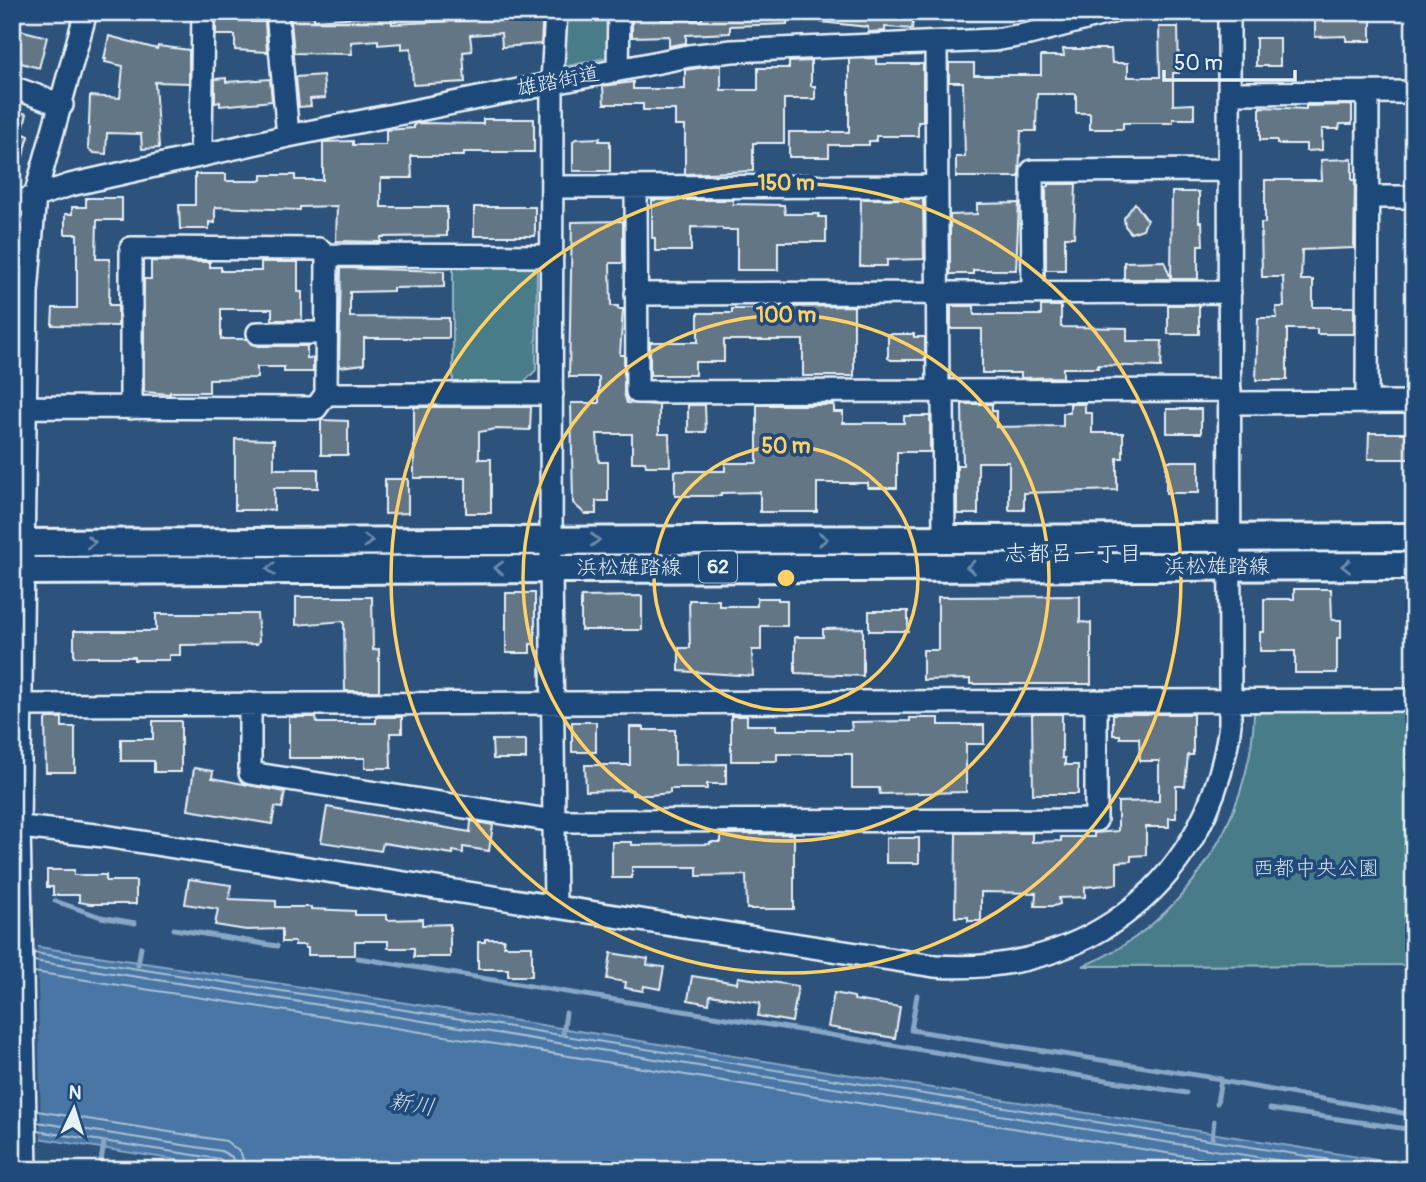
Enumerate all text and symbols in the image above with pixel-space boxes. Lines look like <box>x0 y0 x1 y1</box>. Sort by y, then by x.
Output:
scale bar <box>1164 38 1295 82</box>
text: 50 m <box>1174 50 1223 77</box>
street label: 雄踏街道 <box>514 60 602 102</box>
text: 150 m <box>757 170 815 197</box>
text: 100 m <box>756 302 816 329</box>
text: 50 m <box>762 433 811 460</box>
one-way arrow <box>818 531 828 547</box>
one-way arrow <box>590 532 601 548</box>
one-way arrow <box>363 533 373 549</box>
one-way arrow <box>86 534 97 550</box>
district label: 志都呂一丁目 <box>1004 539 1142 568</box>
road number: 62 <box>699 552 737 582</box>
street label: 浜松雄踏線 <box>1165 553 1270 580</box>
street label: 浜松雄踏線 <box>577 554 682 581</box>
one-way arrow <box>1340 558 1350 574</box>
one-way arrow <box>965 559 976 575</box>
one-way arrow <box>493 560 503 576</box>
one-way arrow <box>265 561 276 577</box>
centre of rings <box>774 566 798 590</box>
park label: 西都中央公園 <box>1253 855 1379 882</box>
north arrow <box>38 1074 108 1144</box>
text: N <box>68 1081 83 1105</box>
water label: 新川 <box>387 1086 437 1122</box>

